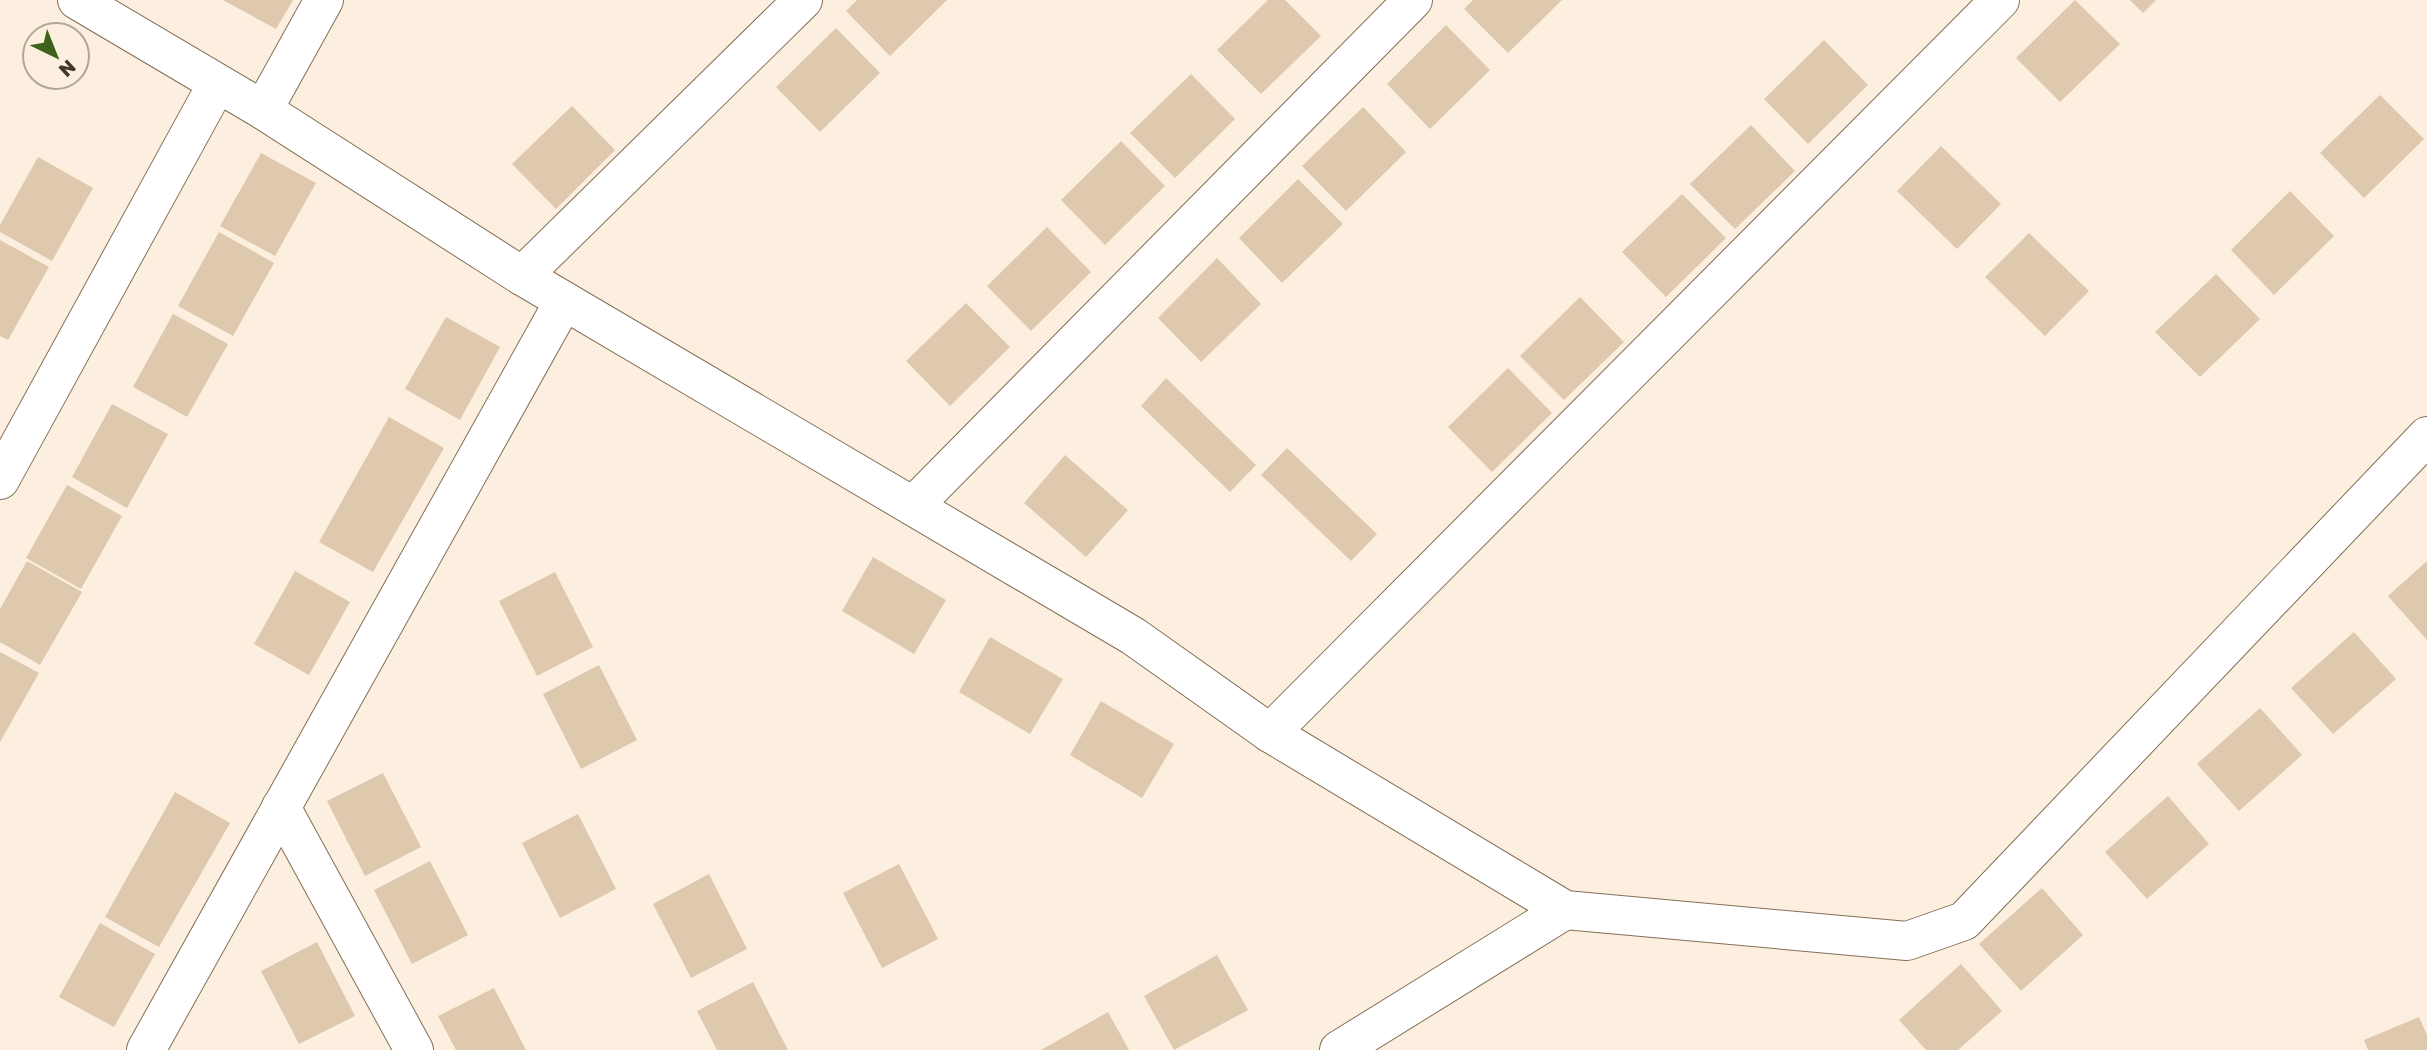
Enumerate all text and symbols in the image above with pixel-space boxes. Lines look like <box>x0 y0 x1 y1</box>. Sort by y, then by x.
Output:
north arrow <box>21 21 91 91</box>
text: N <box>55 55 81 82</box>

